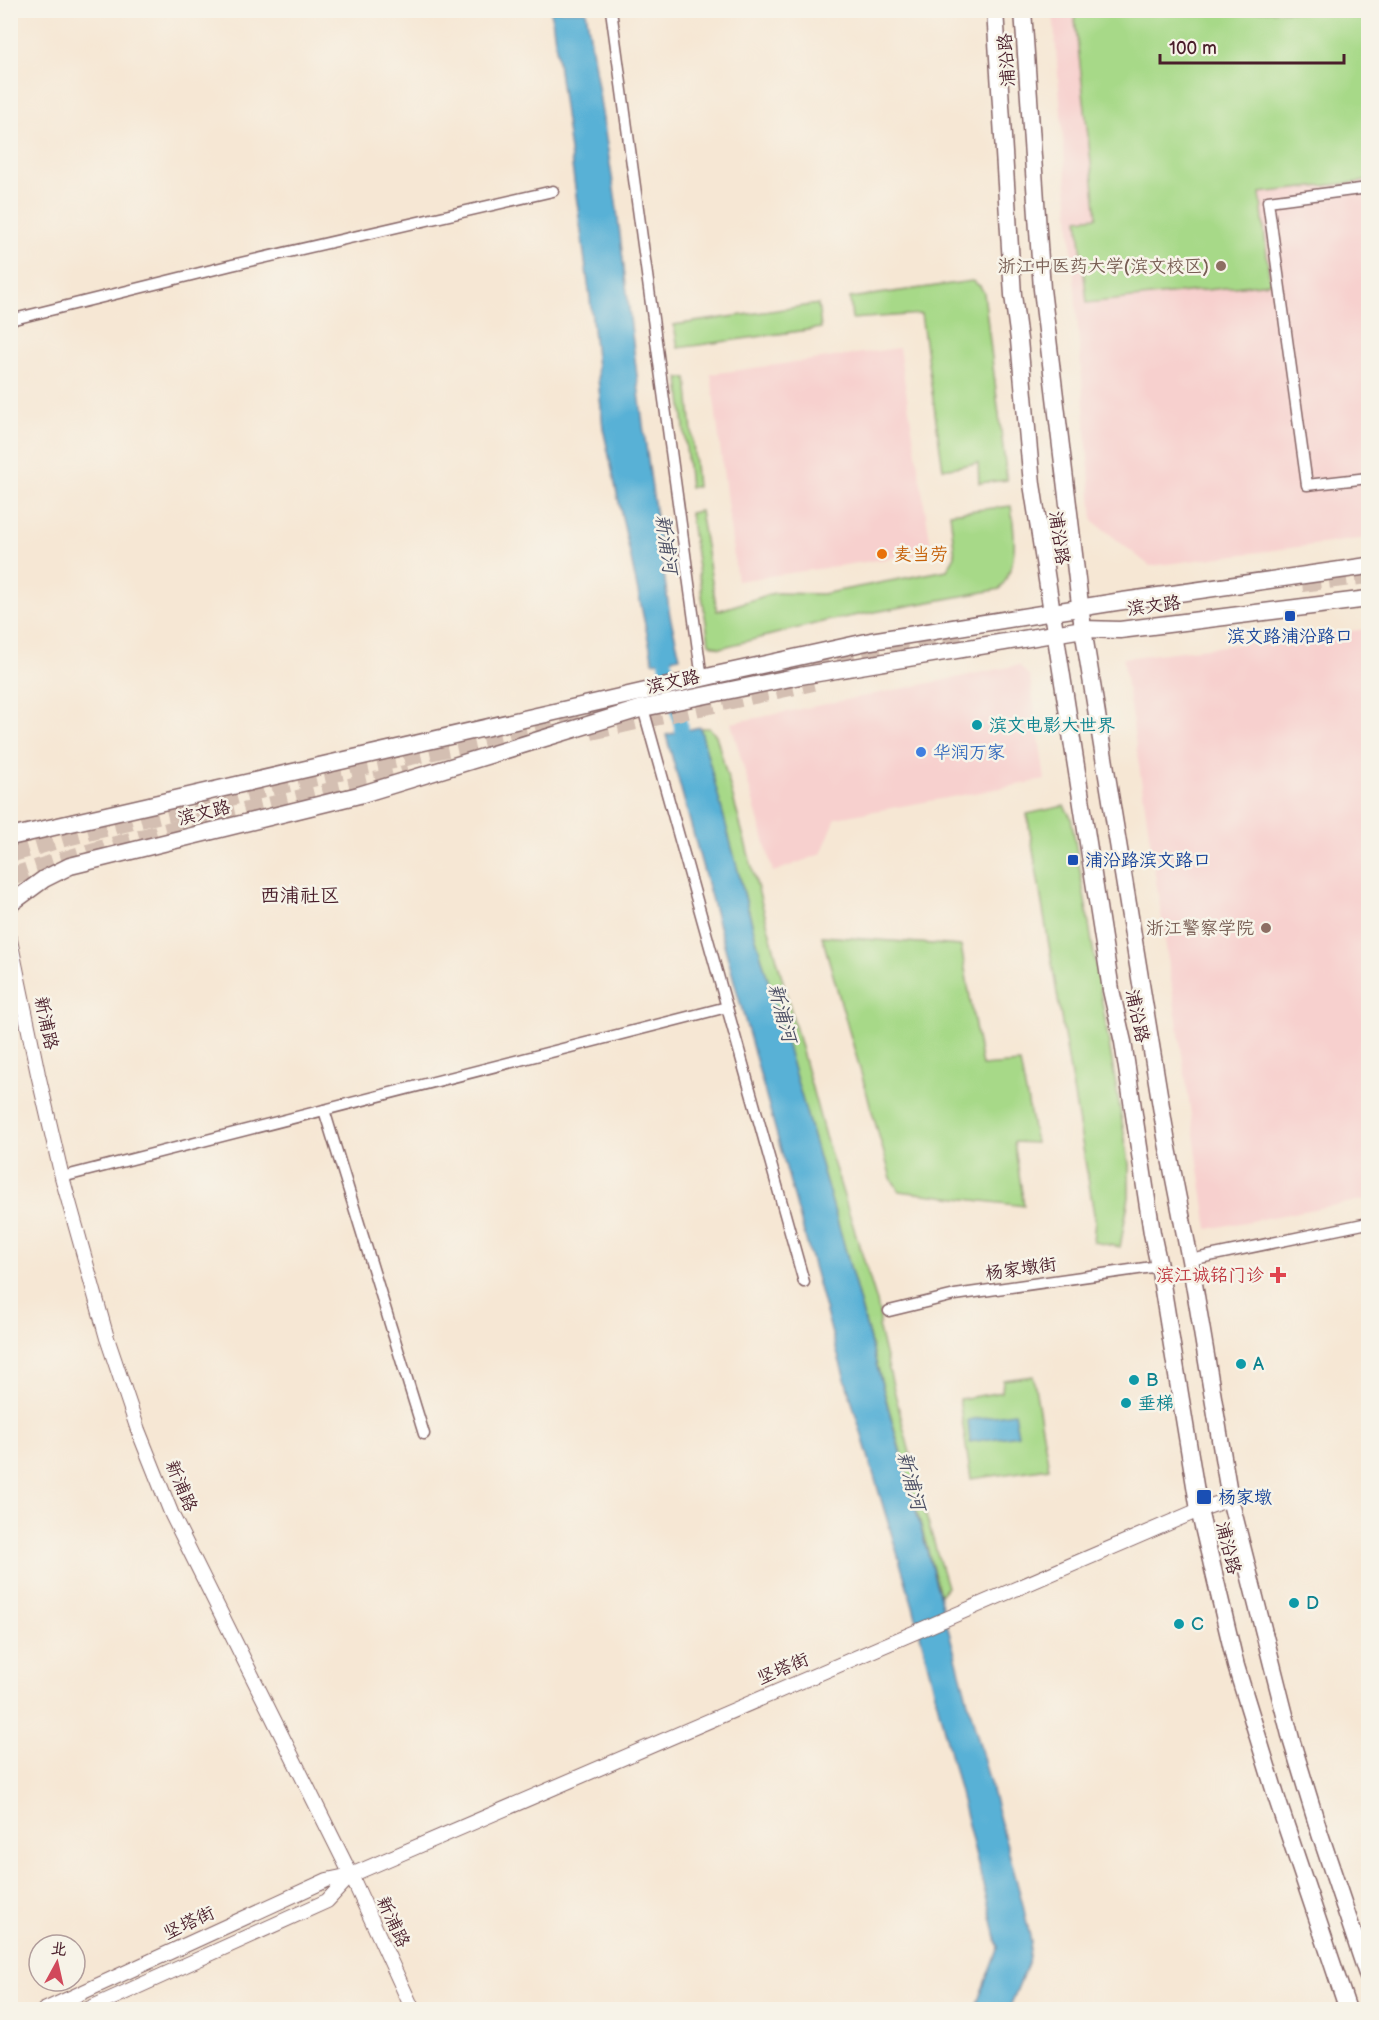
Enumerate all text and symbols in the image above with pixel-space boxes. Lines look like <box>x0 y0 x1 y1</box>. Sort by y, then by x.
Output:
scale bar <box>1160 27 1344 65</box>
street label: 浦沿路 <box>995 32 1019 88</box>
text: 100 m <box>1169 38 1217 59</box>
place label: 浙江中医药大学(滨文校区) <box>998 256 1209 277</box>
marker: 浙江中医药大学(滨文校区) <box>1214 259 1228 273</box>
street label: 浦沿路 <box>1045 510 1073 566</box>
water label: 新浦河 <box>650 513 682 578</box>
place label: 麦当劳 <box>894 544 948 565</box>
marker: 麦当劳 <box>875 547 889 561</box>
street label: 滨文路 <box>1126 592 1182 620</box>
marker: 滨文路浦沿路口 <box>1283 609 1297 623</box>
place label: 滨文路浦沿路口 <box>1227 626 1353 647</box>
street label: 滨文路 <box>644 666 702 698</box>
place label: 滨文电影大世界 <box>989 715 1115 736</box>
marker: 滨文电影大世界 <box>970 718 984 732</box>
place label: 华润万家 <box>933 742 1005 763</box>
marker: 华润万家 <box>914 745 928 759</box>
street label: 滨文路 <box>175 796 233 830</box>
place label: 浦沿路滨文路口 <box>1085 850 1211 871</box>
marker: 浦沿路滨文路口 <box>1066 853 1080 867</box>
district label: 西浦社区 <box>260 884 340 908</box>
place label: 浙江警察学院 <box>1146 918 1254 939</box>
marker: 浙江警察学院 <box>1259 921 1273 935</box>
water label: 新浦河 <box>763 981 802 1048</box>
street label: 浦沿路 <box>1121 987 1153 1045</box>
street label: 新浦路 <box>30 994 62 1052</box>
street label: 杨家墩街 <box>984 1254 1058 1284</box>
place label: 滨江诚铭门诊 <box>1156 1265 1264 1286</box>
marker: 滨江诚铭门诊 <box>1269 1266 1287 1284</box>
place label: A <box>1253 1354 1264 1375</box>
marker: A <box>1234 1357 1248 1371</box>
place label: B <box>1146 1370 1158 1391</box>
marker: B <box>1127 1373 1141 1387</box>
place label: 垂梯 <box>1138 1393 1174 1414</box>
marker: 垂梯 <box>1119 1396 1133 1410</box>
water label: 新浦河 <box>892 1449 931 1516</box>
street label: 新浦路 <box>161 1457 201 1515</box>
place label: 杨家墩 <box>1218 1487 1272 1508</box>
marker: 杨家墩 <box>1195 1488 1213 1506</box>
street label: 浦沿路 <box>1211 1519 1245 1577</box>
place label: D <box>1306 1593 1319 1614</box>
marker: D <box>1287 1596 1301 1610</box>
place label: C <box>1191 1614 1204 1635</box>
marker: C <box>1172 1617 1186 1631</box>
street label: 坚塔街 <box>754 1649 812 1689</box>
street label: 新浦路 <box>372 1893 414 1951</box>
street label: 坚塔街 <box>160 1902 218 1944</box>
north arrow <box>27 1933 87 1993</box>
text: 北 <box>50 1939 68 1960</box>

